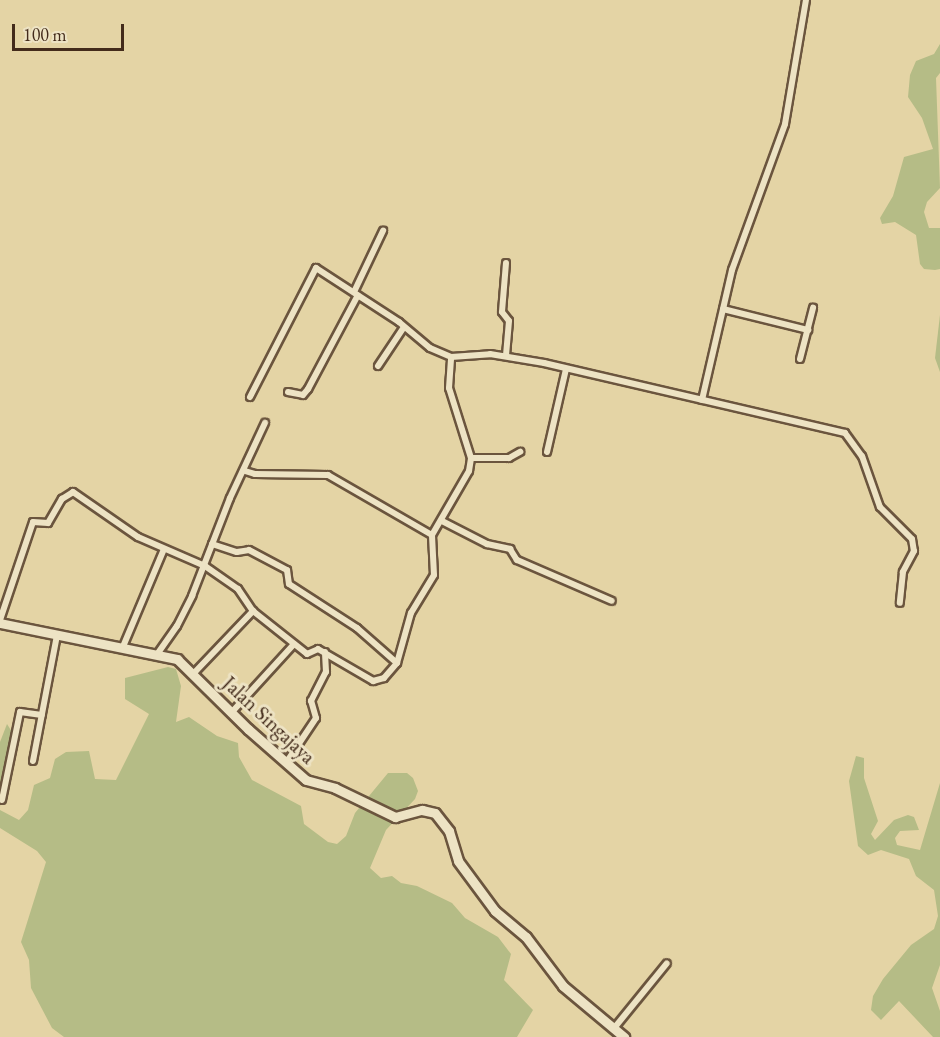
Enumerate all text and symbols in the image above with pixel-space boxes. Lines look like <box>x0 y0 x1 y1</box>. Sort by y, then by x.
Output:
scale bar <box>15 12 128 50</box>
text: 100 m <box>23 23 67 46</box>
street label: Jalan Singajaya <box>217 671 321 769</box>

